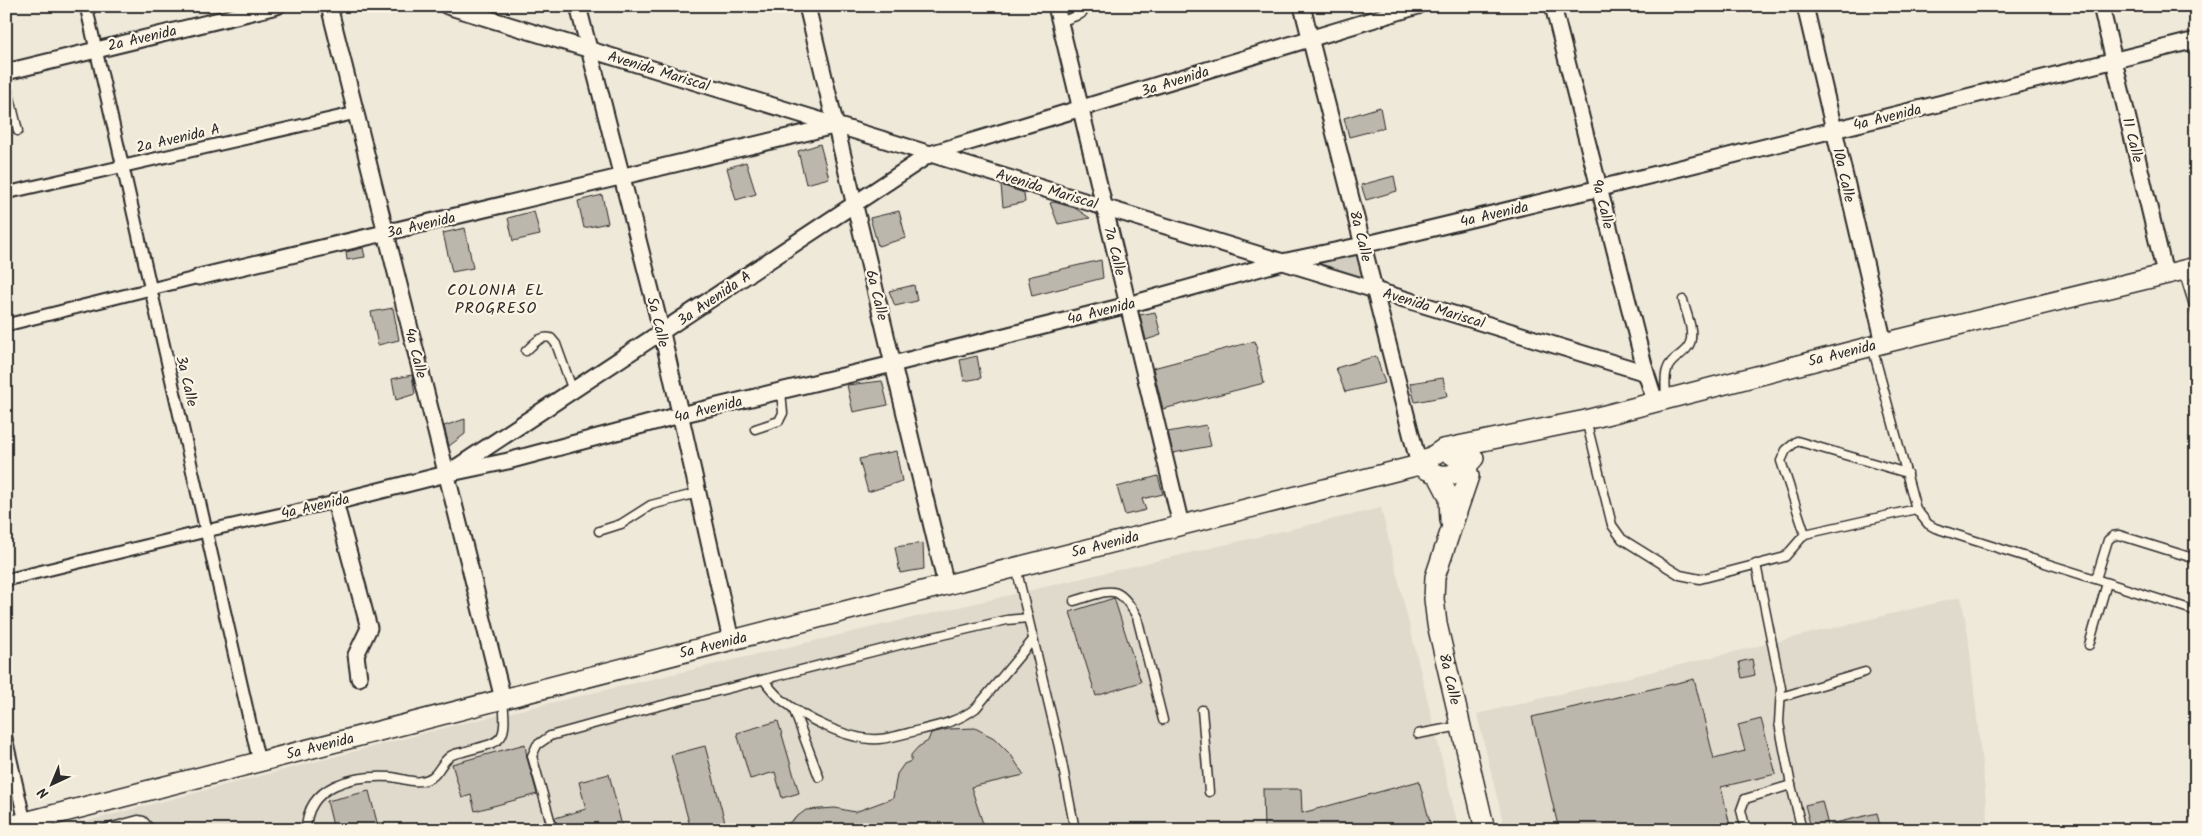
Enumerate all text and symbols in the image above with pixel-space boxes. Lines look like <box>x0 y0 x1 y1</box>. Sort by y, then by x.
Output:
street label: 2a Avenida <box>105 19 179 59</box>
street label: Avenida Mariscal <box>605 45 713 99</box>
street label: 3a Avenida <box>1138 60 1212 104</box>
street label: 4a Avenida <box>1851 98 1924 138</box>
street label: 11 Calle <box>2115 115 2149 165</box>
street label: 2a Avenida A <box>134 118 222 160</box>
street label: 10a Calle <box>1825 146 1861 205</box>
street label: Avenida Mariscal <box>993 163 1101 217</box>
street label: 9a Calle <box>1584 177 1620 232</box>
street label: 4a Avenida <box>1458 195 1531 234</box>
street label: 3a Avenida <box>384 206 458 246</box>
street label: 8a Calle <box>1342 208 1378 265</box>
street label: 7a Calle <box>1096 224 1132 279</box>
street label: 3a Avenida A <box>673 265 757 333</box>
street label: 6a Calle <box>858 267 894 323</box>
district label: COLONIA EL PROGRESO <box>447 278 545 321</box>
street label: Avenida Mariscal <box>1380 282 1488 336</box>
street label: 4a Avenida <box>1065 292 1138 332</box>
street label: 5a Calle <box>639 294 675 350</box>
street label: 4a Calle <box>397 325 433 381</box>
street label: 5a Avenida <box>1806 334 1879 374</box>
street label: 3a Calle <box>169 353 204 409</box>
street label: 4a Avenida <box>672 390 745 430</box>
street label: 4a Avenida <box>279 487 352 526</box>
street label: 5a Avenida <box>1069 525 1142 565</box>
street label: 5a Avenida <box>677 626 750 666</box>
street label: 8a Calle <box>1431 651 1467 708</box>
street label: 5a Avenida <box>284 727 357 767</box>
north arrow <box>28 758 78 808</box>
text: N <box>33 782 54 804</box>

